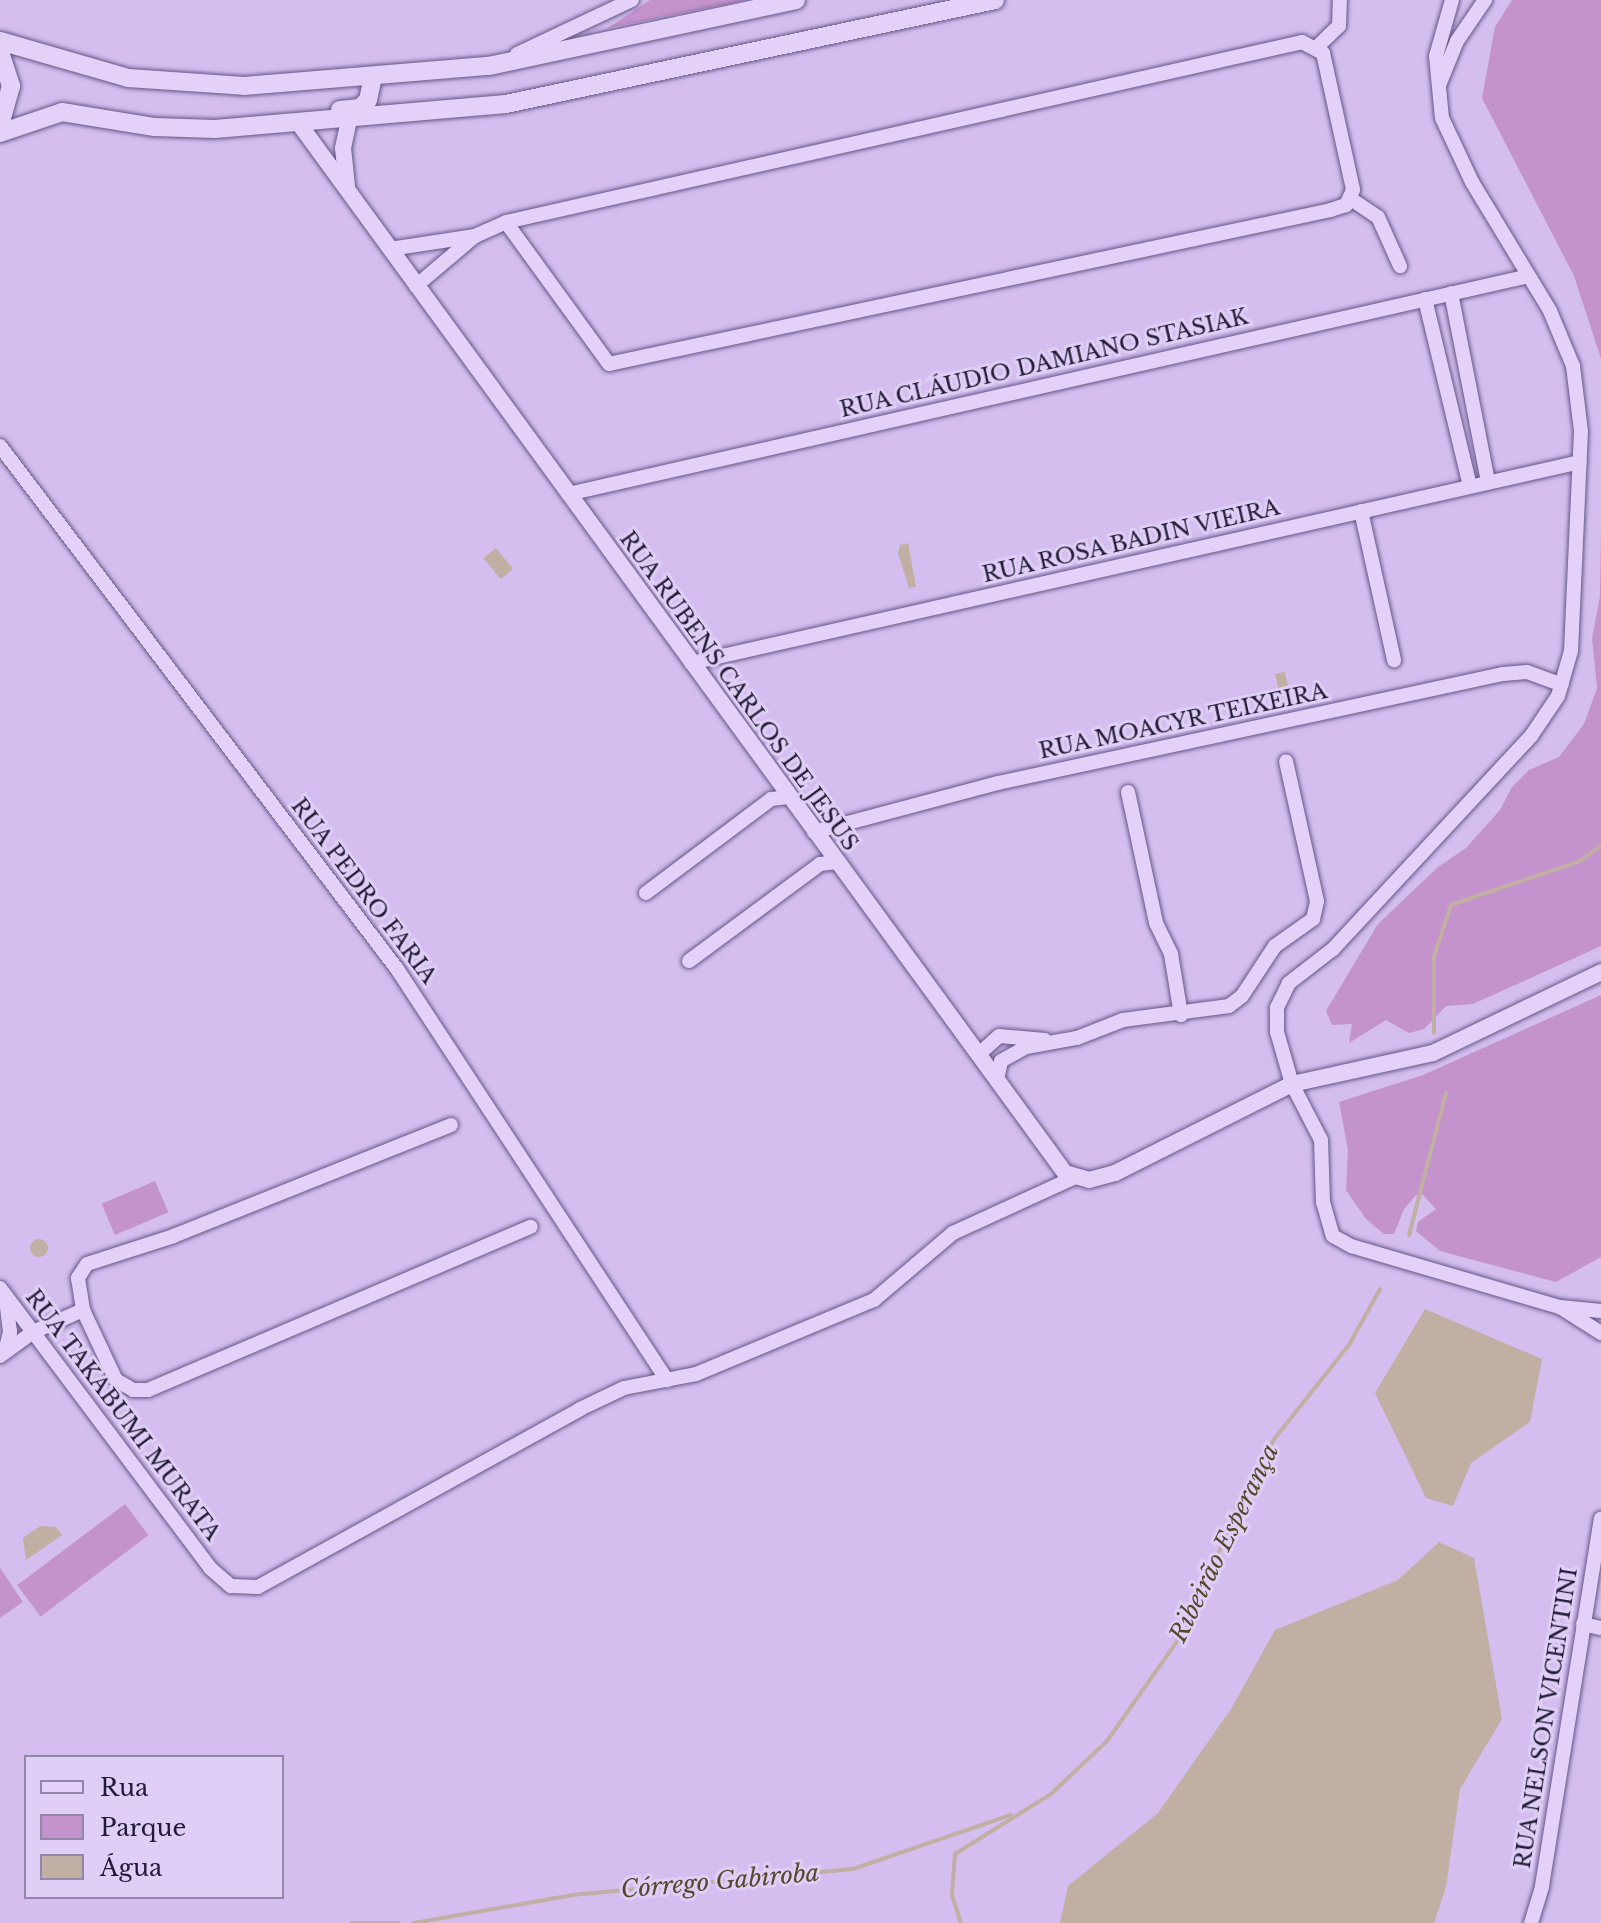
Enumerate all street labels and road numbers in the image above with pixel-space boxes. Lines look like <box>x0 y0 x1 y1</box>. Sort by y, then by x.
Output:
street label: RUA CLÁUDIO DAMIANO STASIAK <box>837 303 1251 423</box>
street label: RUA ROSA BADIN VIEIRA <box>979 494 1283 588</box>
street label: RUA RUBENS CARLOS DE JESUS <box>614 526 864 856</box>
street label: RUA MOACYR TEIXEIRA <box>1035 677 1331 765</box>
street label: RUA PEDRO FARIA <box>285 793 443 989</box>
street label: RUA TAKABUMI MURATA <box>19 1284 227 1546</box>
street label: RUA NELSON VICENTINI <box>1509 1565 1583 1871</box>

